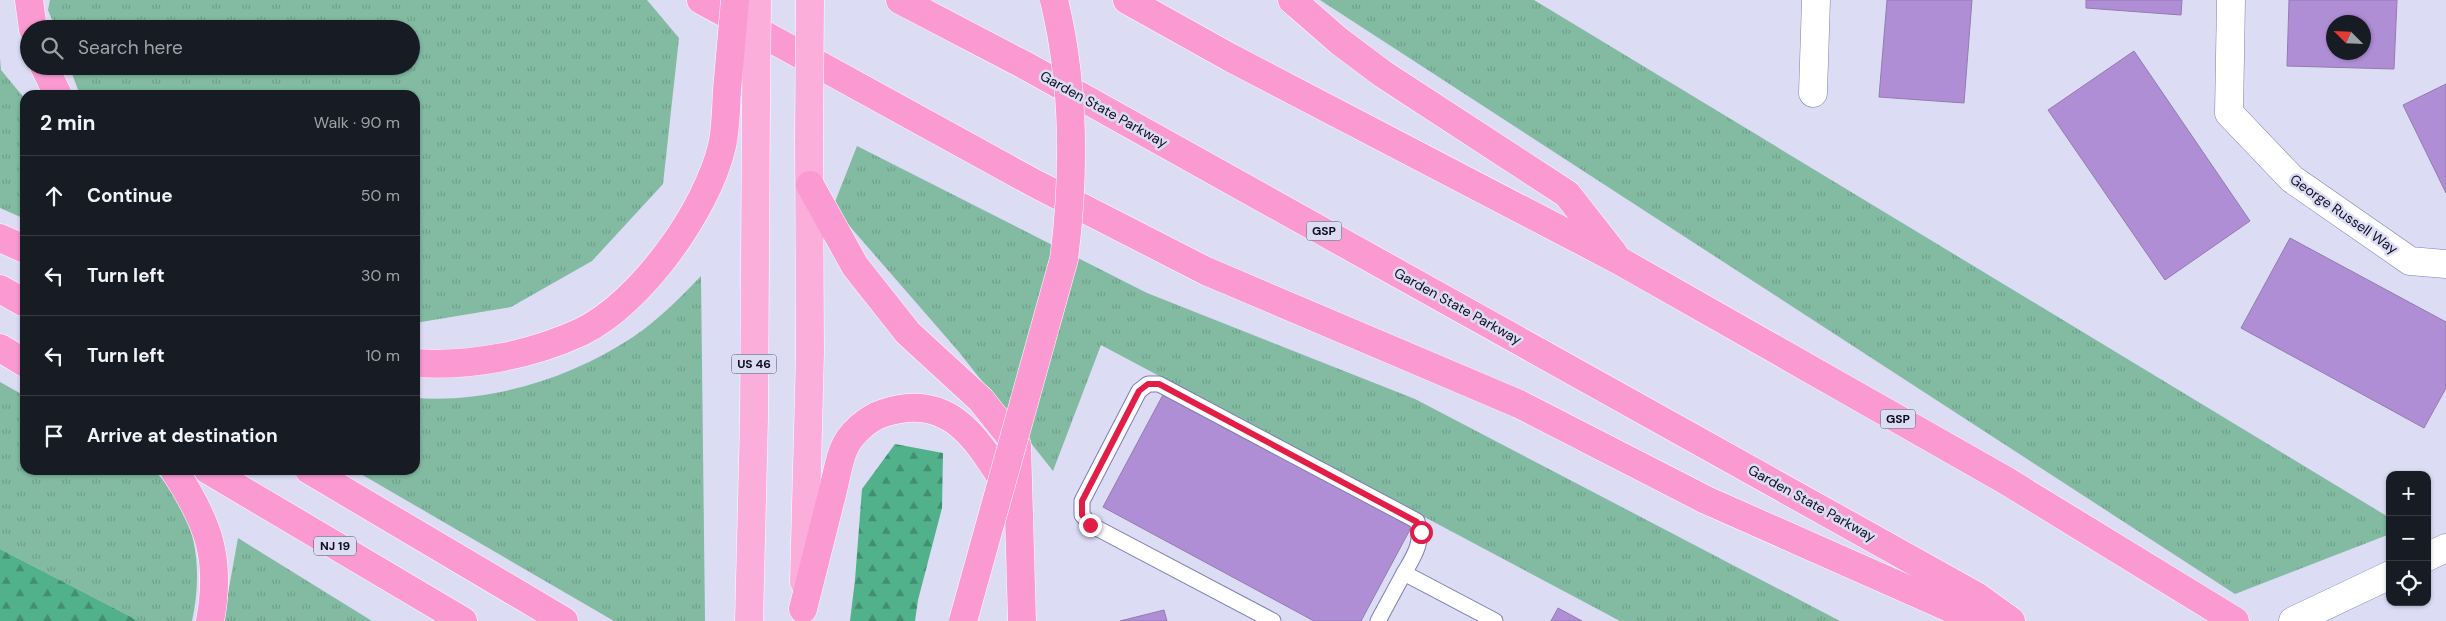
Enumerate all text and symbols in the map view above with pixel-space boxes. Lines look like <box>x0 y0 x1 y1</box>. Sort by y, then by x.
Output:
north arrow <box>2326 15 2371 60</box>
search box <box>20 20 420 75</box>
icon: search <box>38 34 66 62</box>
text: Search here <box>78 35 183 60</box>
street label: Garden State Parkway <box>1037 66 1171 152</box>
text: 2 min <box>40 109 96 137</box>
text: Walk · 90 m <box>314 112 400 133</box>
street label: George Russell Way <box>2287 170 2402 258</box>
icon: ahead <box>40 182 68 210</box>
text: Continue <box>87 183 173 208</box>
text: 50 m <box>361 185 400 206</box>
road number: GSP <box>1306 222 1342 240</box>
icon: left <box>40 262 68 290</box>
text: Turn left <box>87 263 165 288</box>
street label: Garden State Parkway <box>1391 263 1525 349</box>
text: 30 m <box>361 265 400 286</box>
icon: left <box>40 342 68 370</box>
text: Turn left <box>87 343 165 368</box>
text: 10 m <box>366 345 400 366</box>
road number: US 46 <box>732 354 776 374</box>
road number: GSP <box>1880 409 1916 428</box>
icon: arrive <box>40 422 68 450</box>
text: Arrive at destination <box>87 423 278 448</box>
street label: Garden State Parkway <box>1745 460 1879 546</box>
map controls <box>2386 471 2431 606</box>
button: + <box>2386 471 2431 516</box>
route end <box>1079 514 1102 537</box>
button: − <box>2386 516 2431 561</box>
route start <box>1410 521 1433 544</box>
road number: NJ 19 <box>314 536 356 556</box>
button: locate <box>2386 561 2431 606</box>

